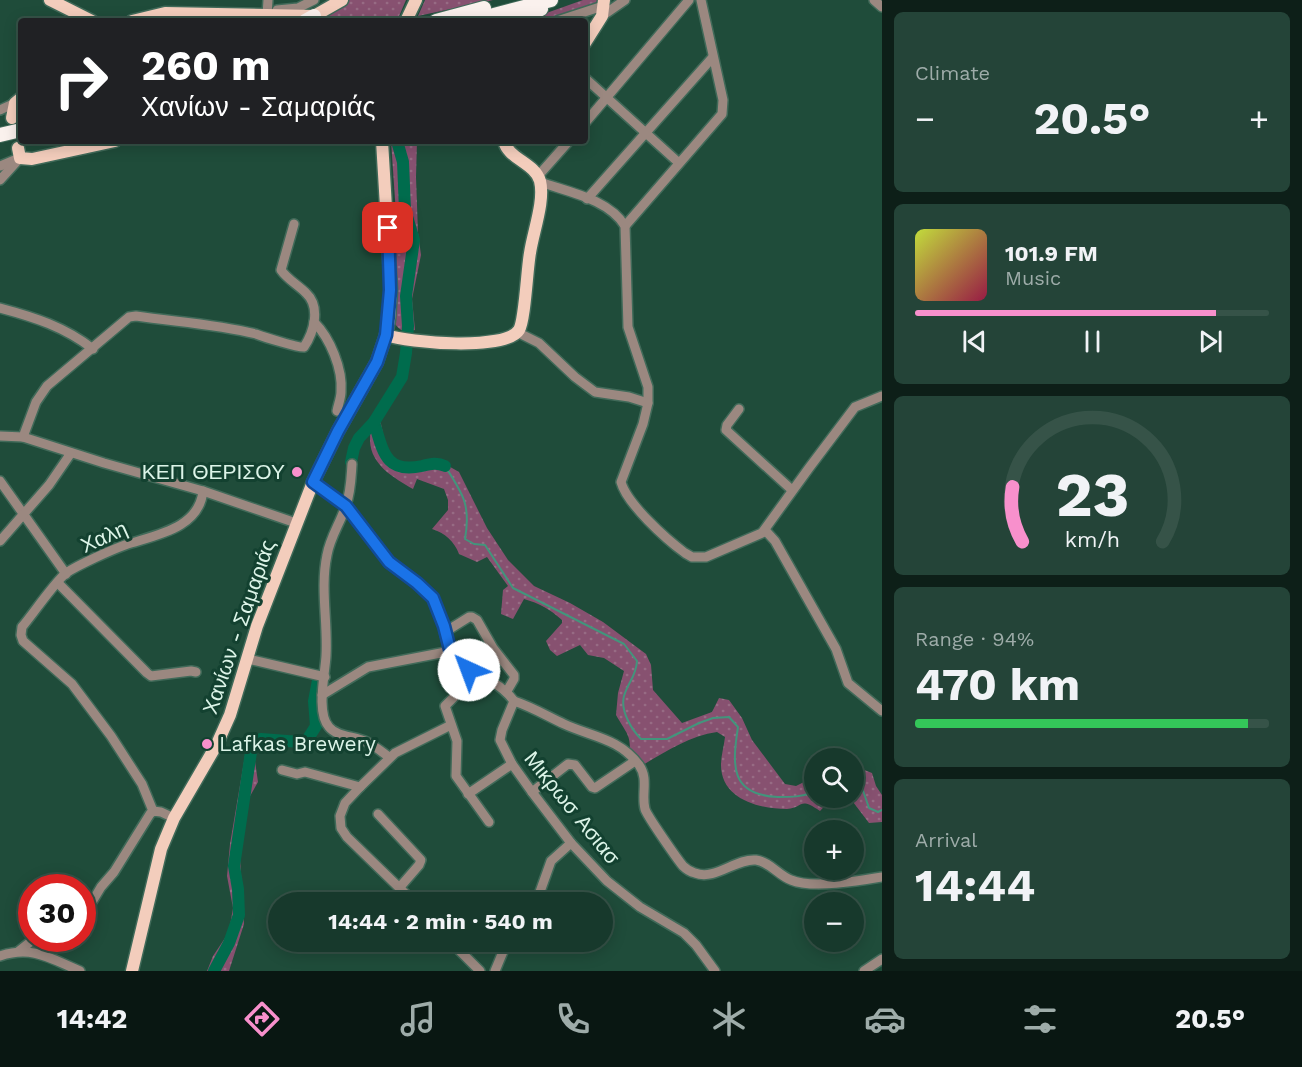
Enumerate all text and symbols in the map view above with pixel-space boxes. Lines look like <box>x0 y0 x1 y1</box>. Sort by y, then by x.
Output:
text: 260 m <box>141 41 271 90</box>
icon: right <box>42 42 120 120</box>
text: Climate <box>915 61 990 85</box>
text: Χανίων - Σαμαριάς <box>141 91 376 123</box>
text: 20.5° <box>1034 92 1150 145</box>
text: − <box>915 99 935 138</box>
text: + <box>1249 99 1269 138</box>
pin <box>362 202 413 253</box>
icon: arrive <box>371 211 404 244</box>
text: 101.9 FM <box>1005 241 1098 266</box>
text: Music <box>1005 266 1061 290</box>
icon: previous <box>958 325 991 358</box>
icon: pause <box>1076 325 1109 358</box>
icon: next <box>1194 325 1227 358</box>
place label: ΚΕΠ ΘΕΡΙΣΟΥ <box>142 459 285 484</box>
text: 23 <box>1055 459 1129 532</box>
marker: ΚΕΠ ΘΕΡΙΣΟΥ <box>290 465 304 479</box>
street label: Χαλη <box>77 515 131 558</box>
text: km/h <box>1064 528 1120 553</box>
street label: Χανίων - Σαμαριάς <box>197 537 280 717</box>
text: Range · 94% <box>915 627 1034 651</box>
position arrow <box>437 638 501 702</box>
text: 470 km <box>915 658 1080 711</box>
place label: Lafkas Brewery <box>219 731 376 756</box>
marker: Lafkas Brewery <box>200 737 214 751</box>
street label: Μικρωσ Ασιασ <box>519 746 626 869</box>
map controls <box>804 748 864 952</box>
button: search <box>804 748 864 808</box>
button: + <box>804 820 864 880</box>
text: Arrival <box>915 828 977 852</box>
text: 14:44 <box>915 859 1035 912</box>
speed limit sign: 30 <box>18 874 96 952</box>
button: − <box>804 892 864 952</box>
text: 14:44 · 2 min · 540 m <box>328 909 553 934</box>
icon: directions <box>241 998 283 1040</box>
icon: music <box>397 998 439 1040</box>
icon: phone <box>552 998 594 1040</box>
icon: climate <box>708 998 750 1040</box>
icon: car <box>864 998 906 1040</box>
icon: filters <box>1019 998 1061 1040</box>
text: 14:42 <box>57 1003 127 1035</box>
text: 20.5° <box>1175 1003 1245 1035</box>

